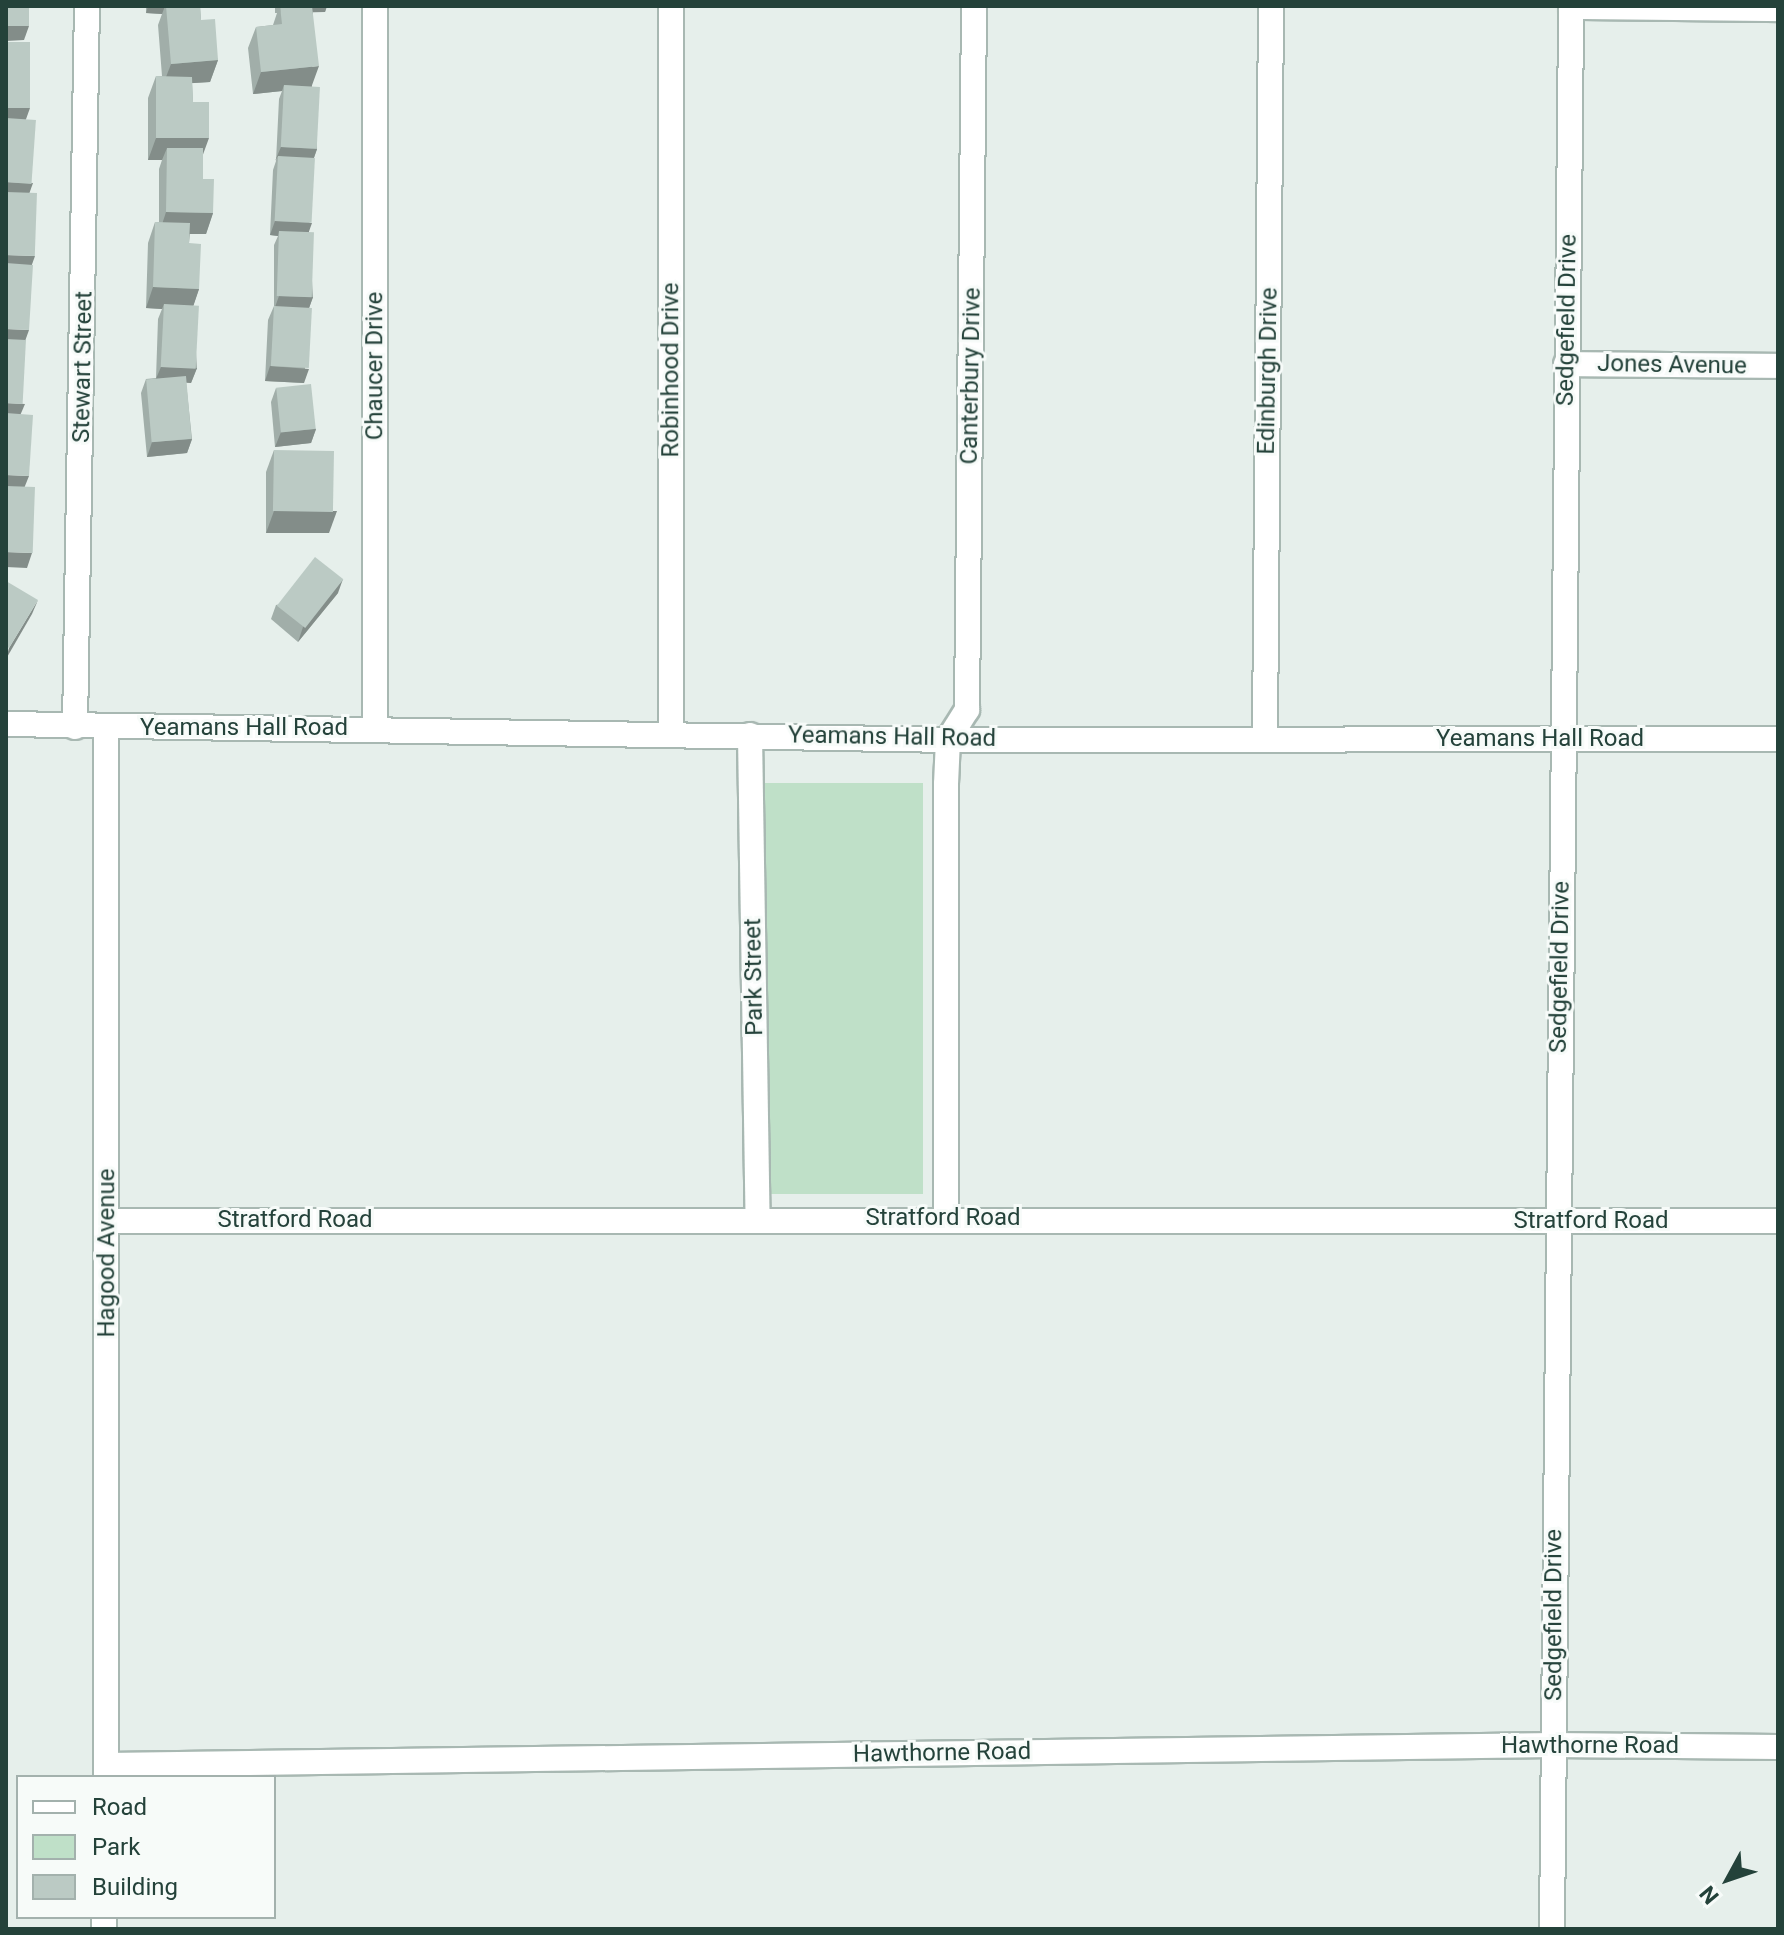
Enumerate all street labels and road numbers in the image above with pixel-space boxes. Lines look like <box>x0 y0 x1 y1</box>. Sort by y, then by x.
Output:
street label: Sedgefield Drive <box>1551 234 1583 406</box>
street label: Robinhood Drive <box>657 282 685 458</box>
street label: Canterbury Drive <box>955 287 987 465</box>
street label: Edinburgh Drive <box>1252 287 1284 455</box>
street label: Stewart Street <box>67 291 99 443</box>
street label: Chaucer Drive <box>361 292 389 440</box>
street label: Jones Avenue <box>1597 349 1747 381</box>
street label: Yeamans Hall Road <box>140 714 348 742</box>
street label: Yeamans Hall Road <box>788 721 996 753</box>
street label: Yeamans Hall Road <box>1436 725 1644 753</box>
street label: Sedgefield Drive <box>1544 881 1576 1053</box>
street label: Park Street <box>739 918 769 1036</box>
street label: Hagood Avenue <box>93 1169 121 1337</box>
street label: Stratford Road <box>865 1204 1021 1232</box>
street label: Stratford Road <box>217 1206 373 1234</box>
street label: Stratford Road <box>1513 1207 1669 1235</box>
street label: Sedgefield Drive <box>1540 1529 1568 1701</box>
street label: Hawthorne Road <box>1501 1732 1679 1760</box>
street label: Hawthorne Road <box>853 1737 1031 1769</box>

